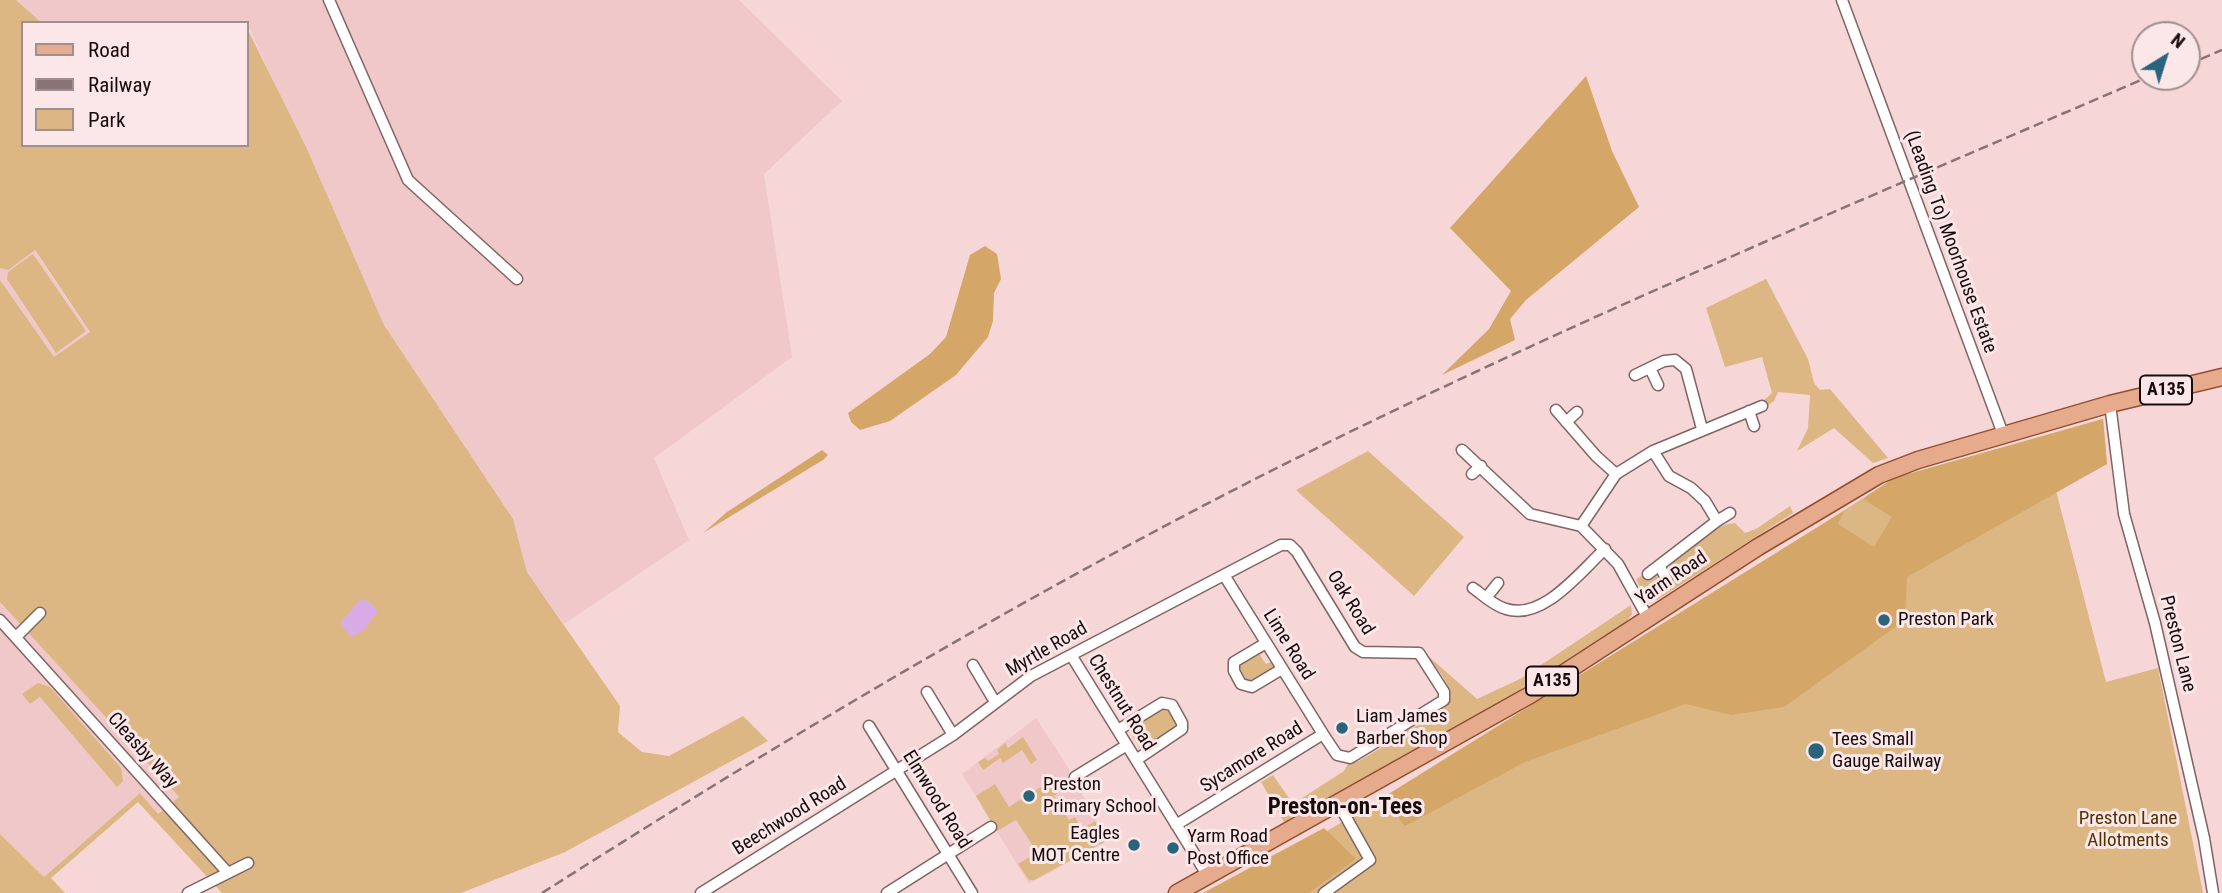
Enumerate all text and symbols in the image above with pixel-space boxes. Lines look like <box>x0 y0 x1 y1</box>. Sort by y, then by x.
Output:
legend <box>21 21 248 147</box>
north arrow <box>2131 21 2201 91</box>
text: N <box>2166 28 2190 53</box>
text: Road <box>88 38 130 62</box>
text: Railway <box>88 73 151 97</box>
text: Park <box>88 108 125 132</box>
street label: (Leading To) Moorhouse Estate <box>1899 128 2001 356</box>
road number: A135 <box>2140 376 2192 404</box>
street label: Yarm Road <box>1632 547 1712 611</box>
street label: Oak Road <box>1321 567 1379 639</box>
street label: Preston Lane <box>2154 593 2200 695</box>
street label: Lime Road <box>1257 605 1319 685</box>
place label: Preston Park <box>1898 609 1994 631</box>
marker: Preston Park <box>1876 612 1892 628</box>
street label: Myrtle Road <box>1002 618 1092 682</box>
street label: Chestnut Road <box>1082 650 1160 756</box>
road number: A135 <box>1526 666 1578 696</box>
place label: Liam James Barber Shop <box>1356 706 1448 750</box>
street label: Cleasby Way <box>102 708 182 794</box>
street label: Sycamore Road <box>1197 717 1307 799</box>
marker: Liam James Barber Shop <box>1334 720 1350 736</box>
place label: Tees Small Gauge Railway <box>1832 729 1941 773</box>
marker: Tees Small Gauge Railway <box>1806 741 1826 761</box>
street label: Elmwood Road <box>897 747 975 853</box>
street label: Beechwood Road <box>729 773 851 861</box>
place label: Preston Primary School <box>1043 774 1157 818</box>
marker: Preston Primary School <box>1021 788 1037 804</box>
district label: Preston-on-Tees <box>1268 794 1422 822</box>
park label: Preston Lane Allotments <box>2079 808 2177 852</box>
place label: Eagles MOT Centre <box>1031 823 1120 867</box>
place label: Yarm Road Post Office <box>1187 826 1269 870</box>
marker: Eagles MOT Centre <box>1126 837 1142 853</box>
marker: Yarm Road Post Office <box>1165 840 1181 856</box>

